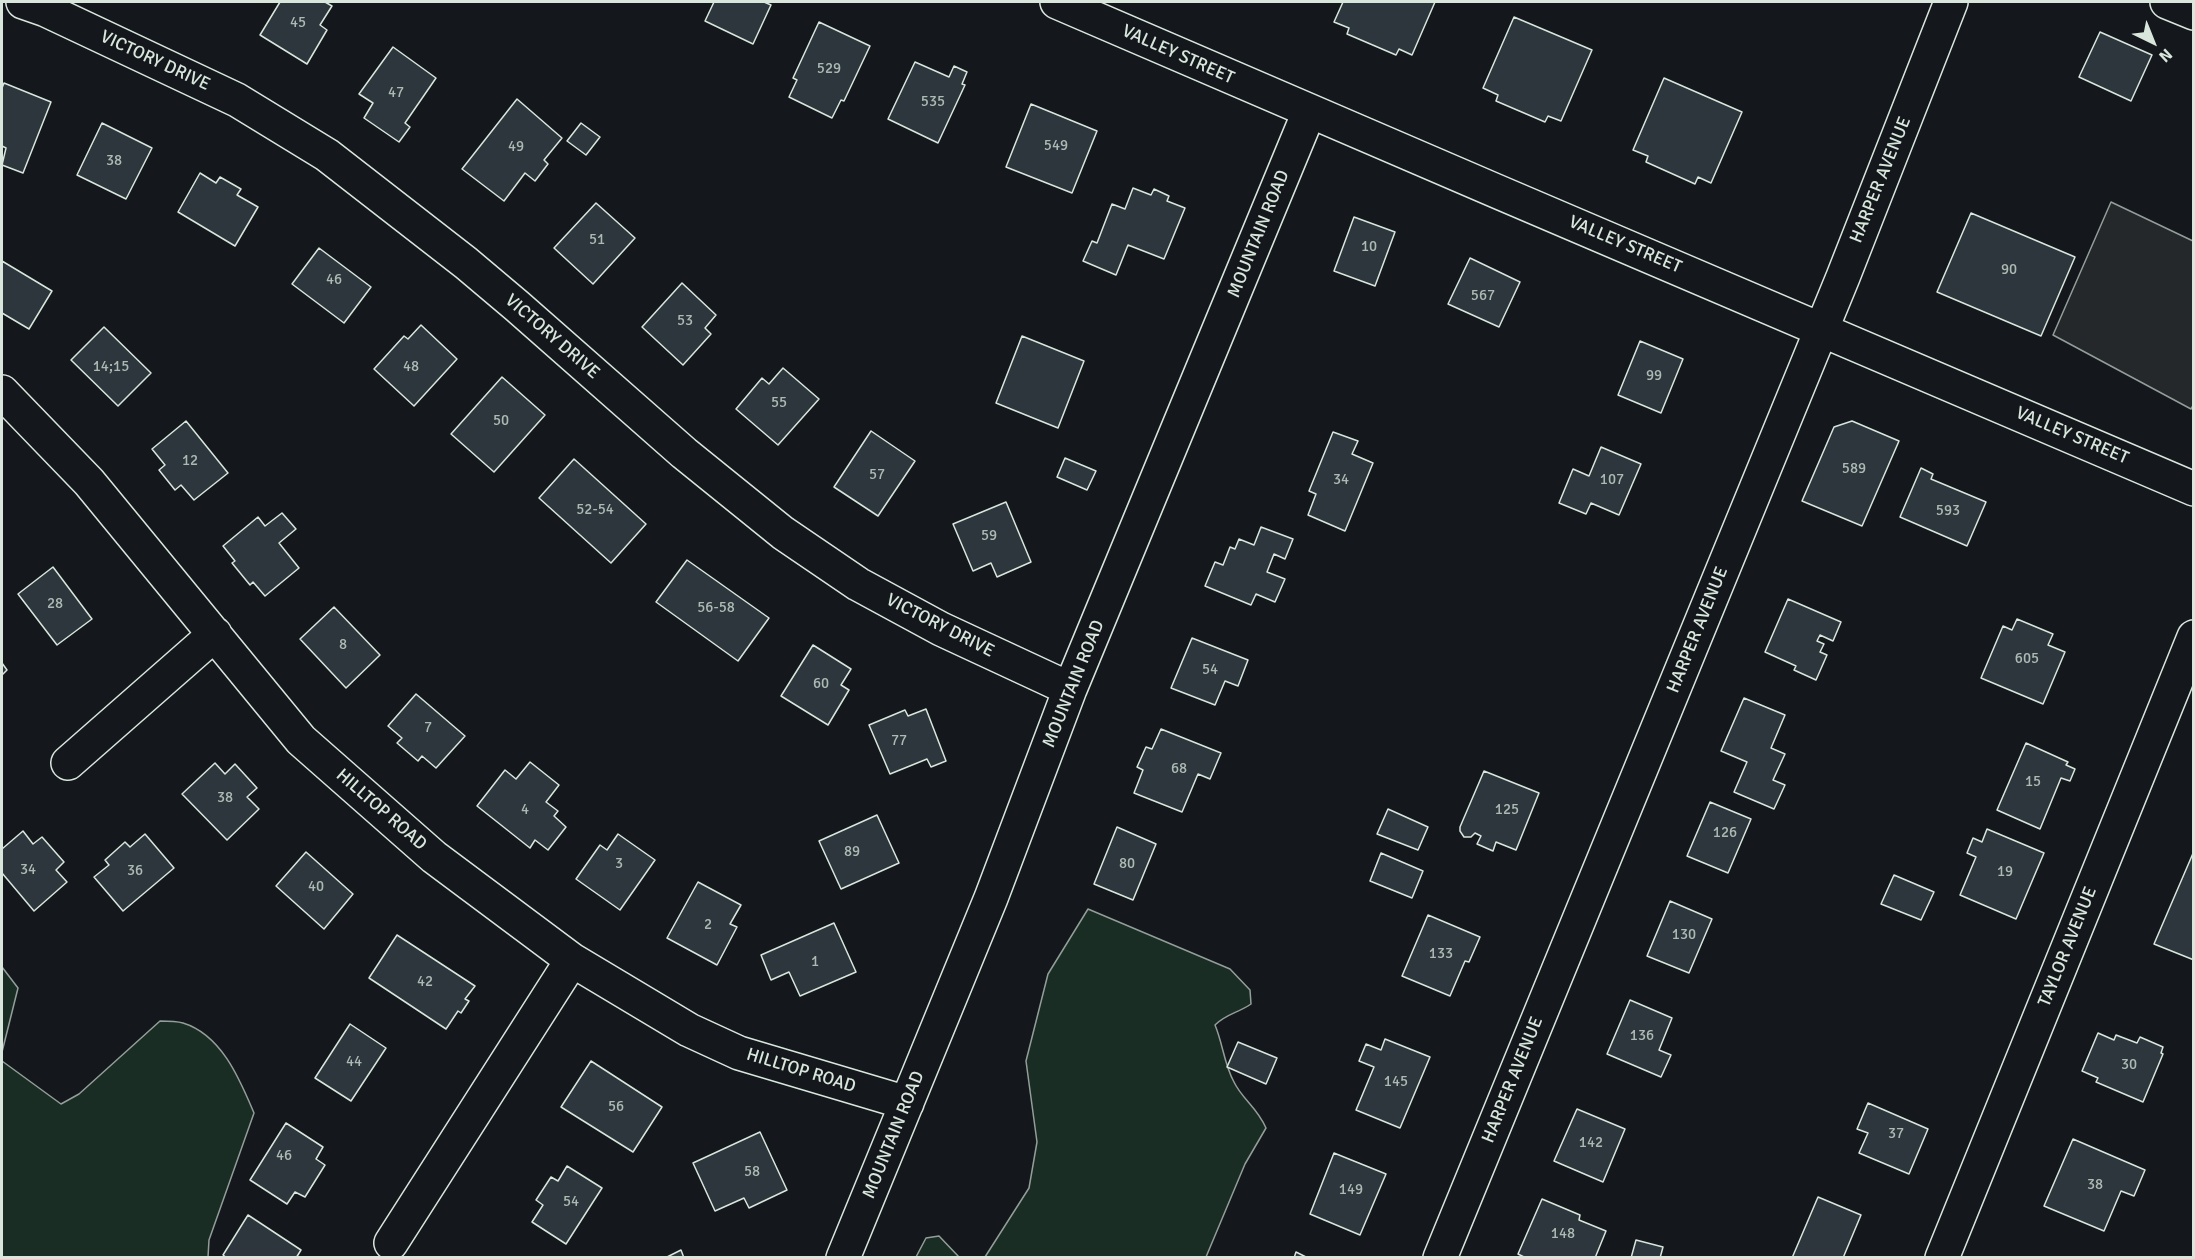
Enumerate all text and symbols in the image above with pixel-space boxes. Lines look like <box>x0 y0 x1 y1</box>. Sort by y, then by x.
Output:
north arrow <box>2123 12 2183 72</box>
house number: 45 <box>290 14 306 32</box>
street label: VALLEY STREET <box>1119 21 1237 89</box>
street label: VICTORY DRIVE <box>97 26 213 96</box>
text: N <box>2154 44 2176 66</box>
house number: 529 <box>817 60 841 78</box>
house number: 47 <box>388 84 404 102</box>
house number: 535 <box>921 93 945 111</box>
street label: HARPER AVENUE <box>1846 114 1916 246</box>
house number: 549 <box>1044 137 1068 155</box>
house number: 49 <box>508 138 524 156</box>
house number: 38 <box>106 152 122 170</box>
street label: MOUNTAIN ROAD <box>1224 167 1294 301</box>
street label: VALLEY STREET <box>1565 212 1685 278</box>
house number: 51 <box>589 231 605 249</box>
house number: 10 <box>1361 238 1377 256</box>
house number: 90 <box>2001 261 2017 279</box>
house number: 46 <box>326 271 342 289</box>
house number: 567 <box>1471 287 1495 305</box>
street label: VICTORY DRIVE <box>500 290 604 384</box>
house number: 53 <box>677 312 693 330</box>
house number: 14;15 <box>93 358 129 376</box>
house number: 48 <box>403 358 419 376</box>
house number: 99 <box>1646 367 1662 385</box>
house number: 55 <box>771 394 787 412</box>
street label: VALLEY STREET <box>2012 403 2132 469</box>
house number: 50 <box>493 412 509 430</box>
house number: 12 <box>182 452 198 470</box>
house number: 589 <box>1842 460 1866 478</box>
house number: 57 <box>869 466 885 484</box>
house number: 34 <box>1333 471 1349 489</box>
house number: 107 <box>1600 471 1624 489</box>
house number: 52-54 <box>576 501 614 519</box>
house number: 593 <box>1936 502 1960 520</box>
house number: 59 <box>981 527 997 545</box>
street label: HARPER AVENUE <box>1663 564 1733 696</box>
street label: VICTORY DRIVE <box>882 590 998 662</box>
house number: 28 <box>47 595 63 613</box>
house number: 56-58 <box>697 599 735 617</box>
street label: MOUNTAIN ROAD <box>1039 617 1109 751</box>
house number: 8 <box>339 636 347 654</box>
house number: 605 <box>2015 650 2039 668</box>
house number: 54 <box>1202 661 1218 679</box>
house number: 60 <box>813 675 829 693</box>
house number: 7 <box>424 719 432 737</box>
house number: 77 <box>891 732 907 750</box>
house number: 68 <box>1171 760 1187 778</box>
street label: HILLTOP ROAD <box>331 765 431 855</box>
house number: 15 <box>2025 773 2041 791</box>
house number: 38 <box>217 789 233 807</box>
house number: 4 <box>521 801 529 819</box>
house number: 125 <box>1495 801 1519 819</box>
house number: 126 <box>1713 824 1737 842</box>
house number: 89 <box>844 843 860 861</box>
house number: 3 <box>615 855 623 873</box>
house number: 80 <box>1119 855 1135 873</box>
house number: 34 <box>20 861 36 879</box>
house number: 36 <box>127 862 143 880</box>
house number: 19 <box>1997 863 2013 881</box>
house number: 40 <box>308 878 324 896</box>
street label: TAYLOR AVENUE <box>2034 884 2102 1010</box>
house number: 2 <box>704 916 712 934</box>
house number: 130 <box>1672 926 1696 944</box>
house number: 133 <box>1429 945 1453 963</box>
house number: 1 <box>811 953 819 971</box>
house number: 42 <box>417 973 433 991</box>
street label: HARPER AVENUE <box>1478 1014 1548 1146</box>
house number: 136 <box>1630 1027 1654 1045</box>
street label: HILLTOP ROAD <box>744 1044 858 1098</box>
house number: 44 <box>346 1053 362 1071</box>
house number: 30 <box>2121 1056 2137 1074</box>
street label: MOUNTAIN ROAD <box>859 1068 929 1202</box>
house number: 145 <box>1384 1073 1408 1091</box>
house number: 56 <box>608 1098 624 1116</box>
house number: 37 <box>1888 1125 1904 1143</box>
house number: 142 <box>1579 1134 1603 1152</box>
house number: 46 <box>276 1147 292 1165</box>
house number: 58 <box>744 1163 760 1181</box>
house number: 38 <box>2087 1176 2103 1194</box>
house number: 149 <box>1339 1181 1363 1199</box>
house number: 54 <box>563 1193 579 1211</box>
house number: 148 <box>1551 1225 1575 1243</box>

